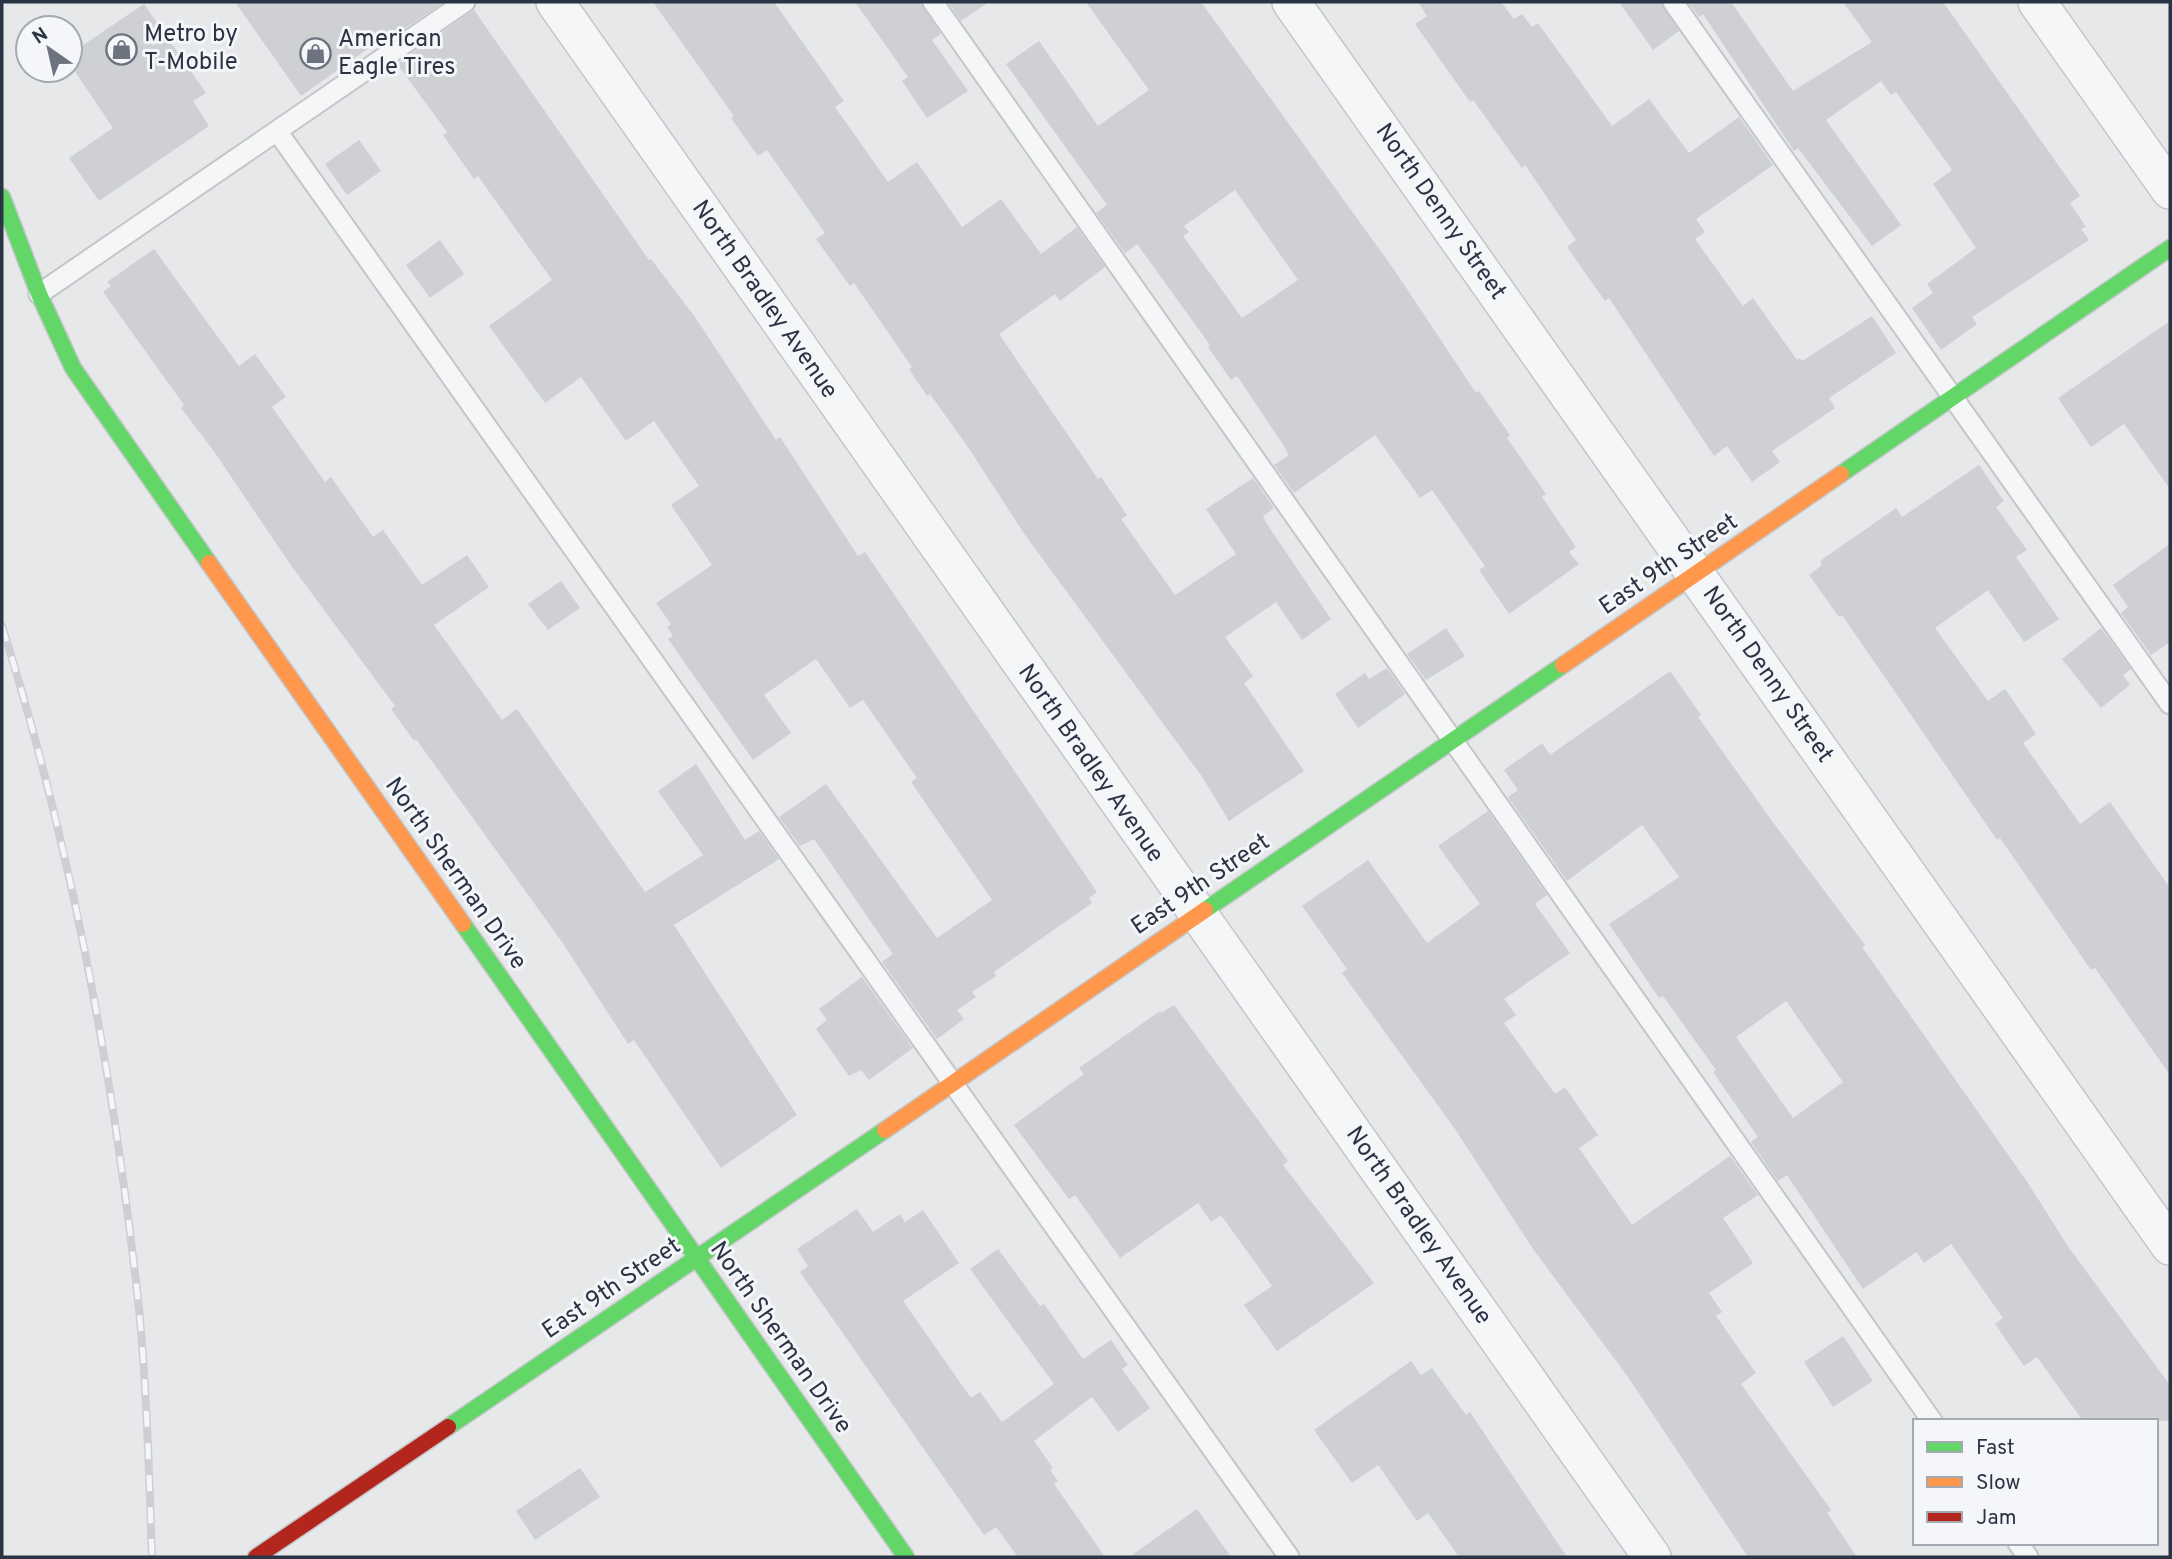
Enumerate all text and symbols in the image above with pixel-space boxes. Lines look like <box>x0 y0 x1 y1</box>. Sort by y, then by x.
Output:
north arrow <box>14 14 84 84</box>
place label: Metro by T-Mobile <box>144 20 238 78</box>
text: N <box>28 23 53 50</box>
place label: American Eagle Tires <box>338 25 455 83</box>
shop icon: Metro by T-Mobile <box>104 32 138 66</box>
shop icon: American Eagle Tires <box>298 37 332 71</box>
street label: North Denny Street <box>1368 118 1512 306</box>
street label: North Bradley Avenue <box>684 195 844 405</box>
street label: East 9th Street <box>1594 508 1744 622</box>
street label: North Denny Street <box>1695 581 1839 769</box>
street label: North Bradley Avenue <box>1010 659 1170 869</box>
street label: North Sherman Drive <box>377 772 533 976</box>
street label: East 9th Street <box>1126 828 1276 942</box>
street label: North Bradley Avenue <box>1338 1121 1498 1331</box>
street label: East 9th Street <box>537 1232 687 1346</box>
street label: North Sherman Drive <box>702 1236 858 1440</box>
legend <box>1913 1419 2158 1545</box>
text: Fast <box>1976 1435 2015 1462</box>
text: Slow <box>1976 1470 2021 1497</box>
text: Jam <box>1976 1505 2017 1532</box>

